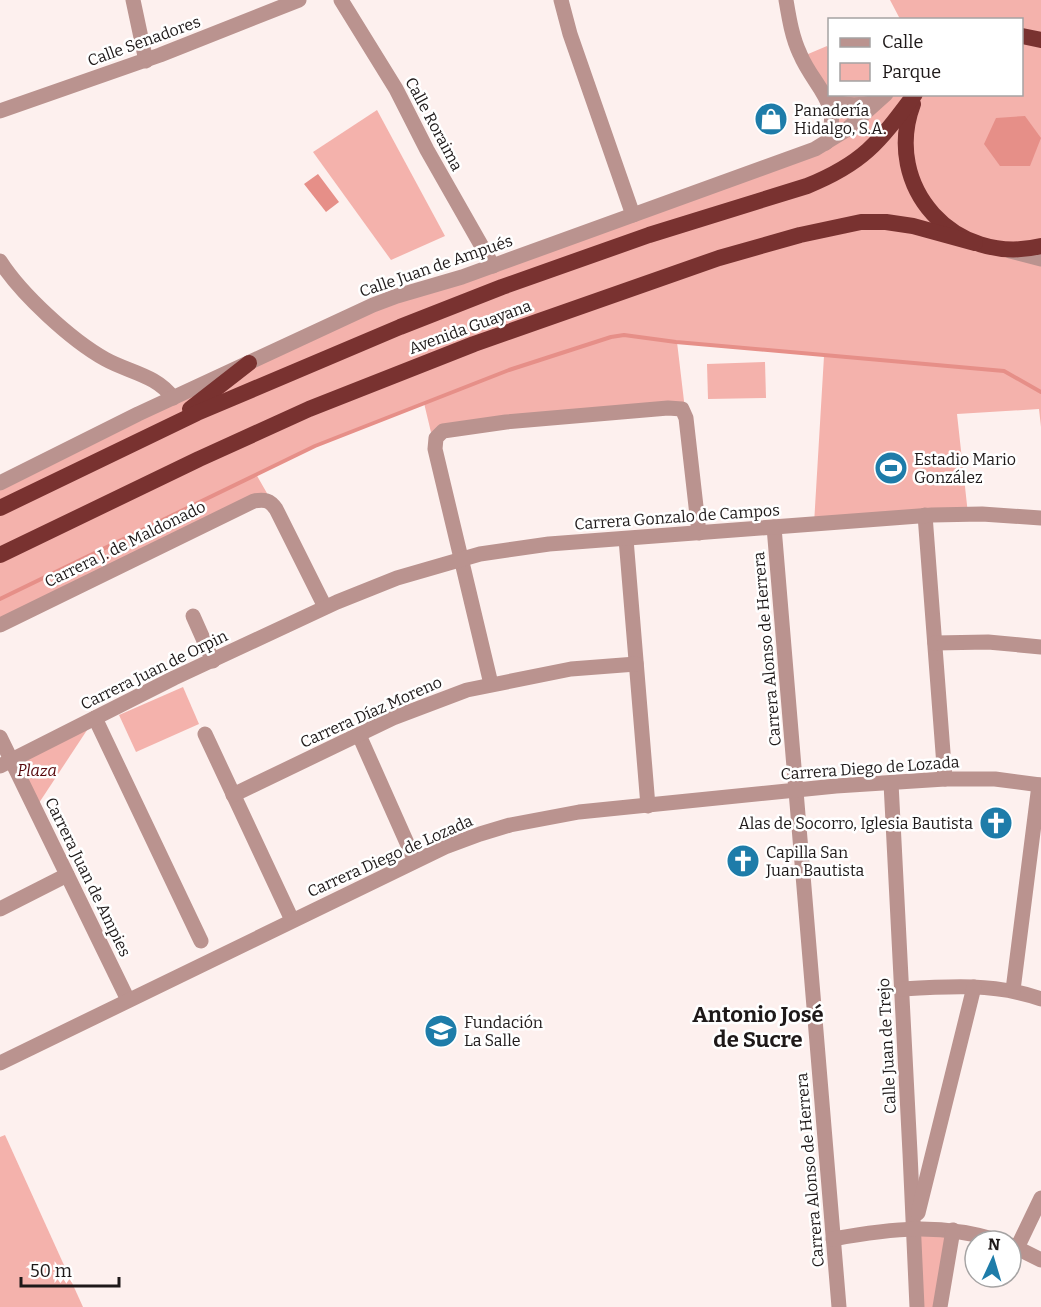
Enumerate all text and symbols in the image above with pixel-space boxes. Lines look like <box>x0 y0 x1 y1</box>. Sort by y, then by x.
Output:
street label: Calle Senadores <box>85 12 203 70</box>
legend <box>828 18 1023 96</box>
text: Calle <box>882 31 923 53</box>
text: Parque <box>882 61 941 83</box>
street label: Calle Roraima <box>401 74 467 174</box>
shop icon: Panadería Hidalgo, S.A. <box>753 101 789 137</box>
place label: Panadería Hidalgo, S.A. <box>794 101 886 138</box>
street label: Calle Juan de Ampués <box>357 231 515 301</box>
street label: Avenida Guayana <box>406 296 534 358</box>
sports icon: Estadio Mario González <box>873 450 909 486</box>
place label: Estadio Mario González <box>914 450 1016 487</box>
street label: Carrera J. de Maldonado <box>42 497 208 591</box>
street label: Carrera Gonzalo de Campos <box>574 500 780 534</box>
street label: Carrera Alonso de Herrera <box>749 551 785 747</box>
street label: Carrera Juan de Orpin <box>77 626 231 714</box>
street label: Carrera Díaz Moreno <box>297 672 445 752</box>
street label: Carrera Diego de Lozada <box>780 752 960 784</box>
park label: Plaza <box>17 761 57 780</box>
street label: Carrera Juan de Ampies <box>41 794 135 960</box>
church icon: Alas de Socorro, Iglesia Bautista <box>978 805 1014 841</box>
street label: Carrera Diego de Lozada <box>304 811 476 901</box>
place label: Alas de Socorro, Iglesia Bautista <box>739 814 973 833</box>
church icon: Capilla San Juan Bautista <box>725 843 761 879</box>
place label: Capilla San Juan Bautista <box>765 843 865 880</box>
street label: Calle Juan de Trejo <box>874 978 900 1114</box>
district label: Antonio José de Sucre <box>692 1001 824 1053</box>
school or university icon: Fundación La Salle <box>423 1013 459 1049</box>
place label: Fundación La Salle <box>464 1013 543 1050</box>
street label: Carrera Alonso de Herrera <box>792 1072 828 1268</box>
north arrow <box>963 1229 1023 1289</box>
text: N <box>987 1235 1001 1254</box>
scale bar <box>21 1250 118 1288</box>
text: 50 m <box>30 1260 72 1282</box>

